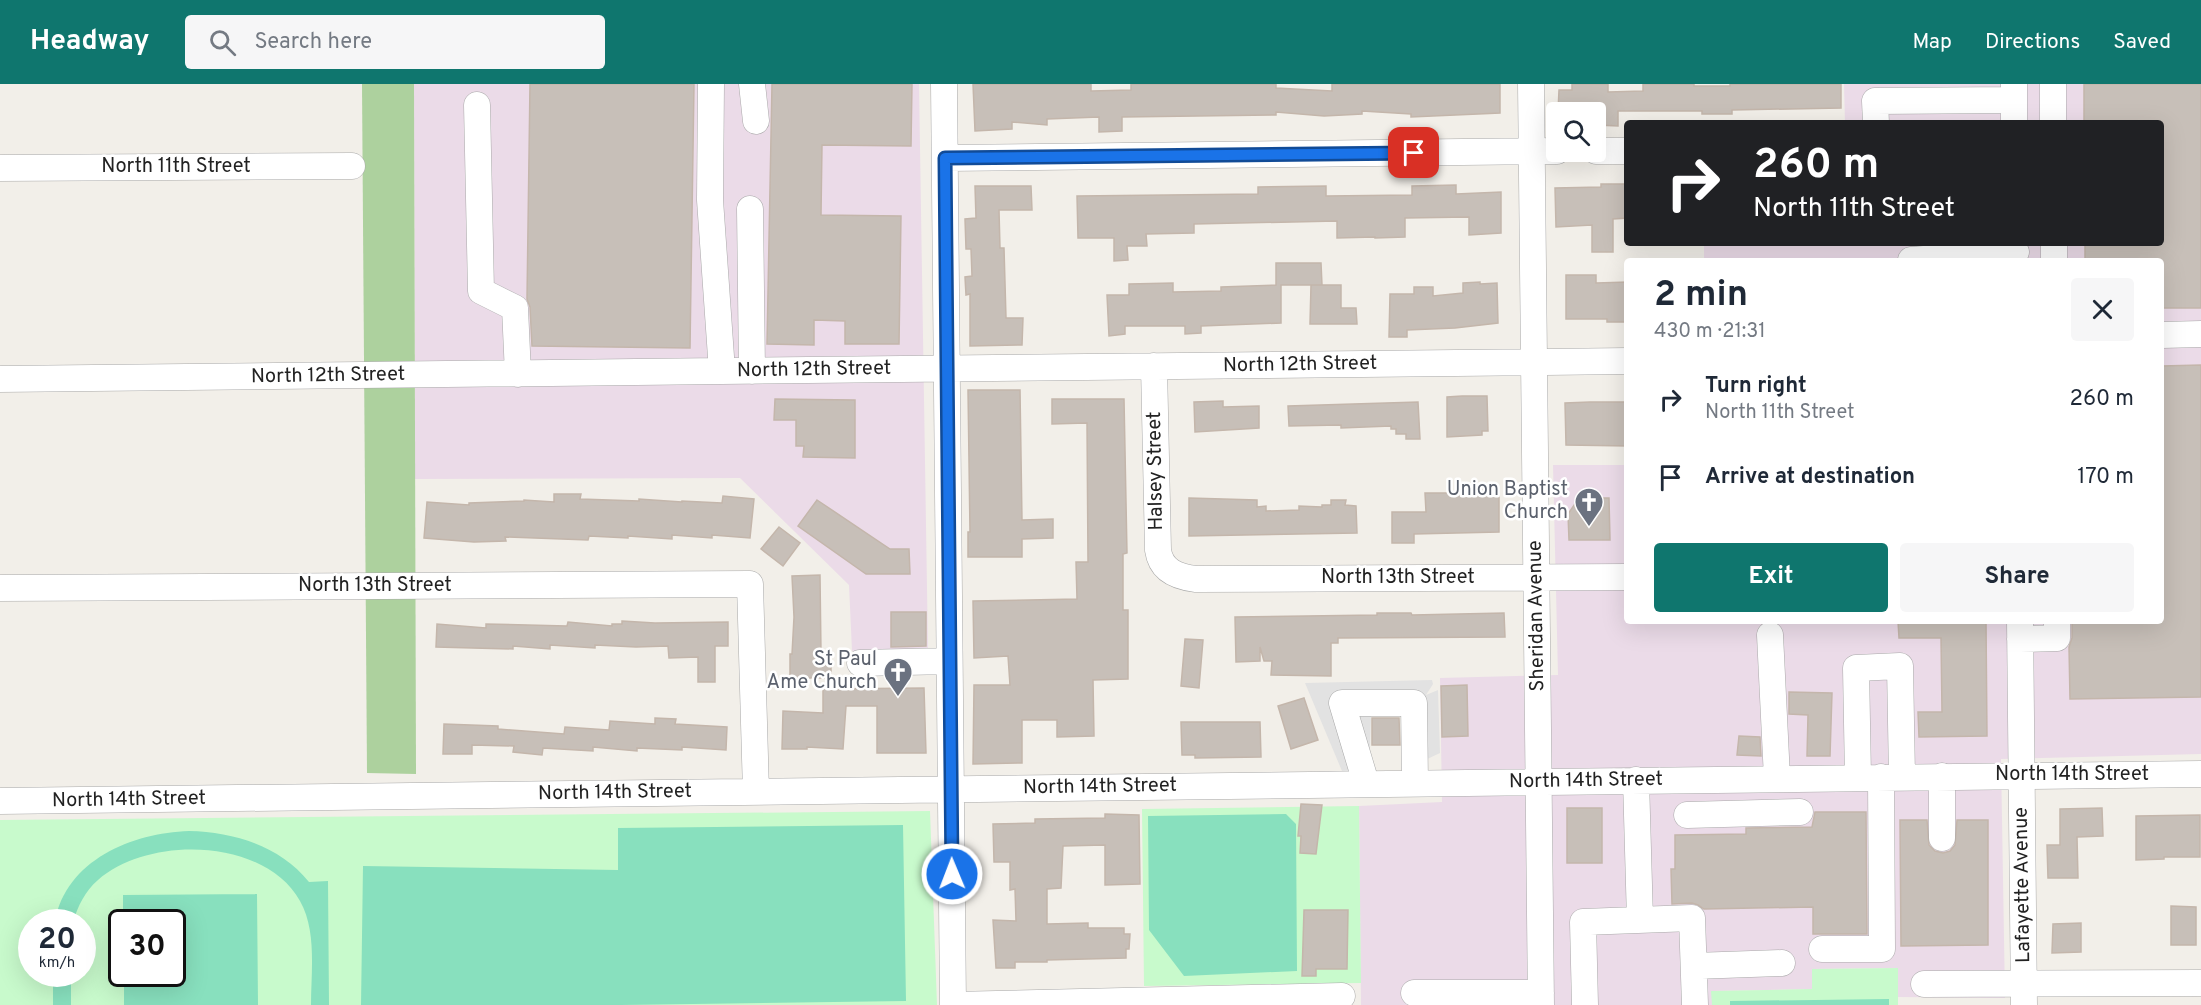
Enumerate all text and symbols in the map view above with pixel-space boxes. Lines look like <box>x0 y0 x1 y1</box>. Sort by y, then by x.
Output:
search box <box>185 15 605 69</box>
text: Headway <box>30 24 149 60</box>
icon: search <box>206 26 239 59</box>
text: Search here <box>254 29 372 56</box>
text: Map <box>1912 29 1952 56</box>
text: Directions <box>1985 29 2080 56</box>
text: Saved <box>2113 29 2171 56</box>
map controls <box>1546 102 1606 162</box>
button: search <box>1546 102 1606 162</box>
pin <box>1388 127 1439 178</box>
icon: arrive <box>1397 136 1430 169</box>
text: 260 m <box>1753 140 1879 193</box>
icon: right <box>1654 144 1732 222</box>
street label: North 11th Street <box>101 154 251 180</box>
text: North 11th Street <box>1753 192 1955 226</box>
text: 2 min <box>1654 273 1748 319</box>
button: close <box>2071 278 2134 341</box>
text: 430 m · 21:31 <box>1654 319 1766 345</box>
street label: North 12th Street <box>1223 351 1377 379</box>
street label: North 12th Street <box>737 356 891 384</box>
street label: North 12th Street <box>251 362 405 390</box>
text: Turn right <box>1705 373 1807 400</box>
icon: right <box>1654 383 1687 416</box>
text: 260 m <box>2069 386 2134 413</box>
text: North 11th Street <box>1705 400 1855 426</box>
street label: Halsey Street <box>1142 411 1170 531</box>
icon: arrive <box>1654 461 1687 494</box>
text: Arrive at destination <box>1705 464 1915 491</box>
text: 170 m <box>2077 464 2134 491</box>
place label: Union Baptist Church <box>1447 477 1568 526</box>
church icon: Union Baptist Church <box>1573 486 1605 528</box>
street label: Sheridan Avenue <box>1523 540 1551 692</box>
button: Exit <box>1654 543 1888 612</box>
button: Share <box>1900 543 2134 612</box>
street label: North 13th Street <box>1321 565 1475 591</box>
street label: North 13th Street <box>298 573 452 599</box>
place label: St Paul Ame Church <box>767 647 877 696</box>
church icon: St Paul Ame Church <box>882 656 914 698</box>
street label: North 14th Street <box>1995 762 2149 788</box>
street label: North 14th Street <box>1509 767 1663 795</box>
street label: North 14th Street <box>1023 773 1177 801</box>
street label: North 14th Street <box>538 779 692 807</box>
street label: North 14th Street <box>52 786 206 814</box>
street label: Lafayette Avenue <box>2009 807 2037 963</box>
position arrow <box>920 842 984 906</box>
speed limit sign: 30 <box>108 909 186 987</box>
text: 20 <box>38 922 76 959</box>
text: km/h <box>39 954 75 973</box>

